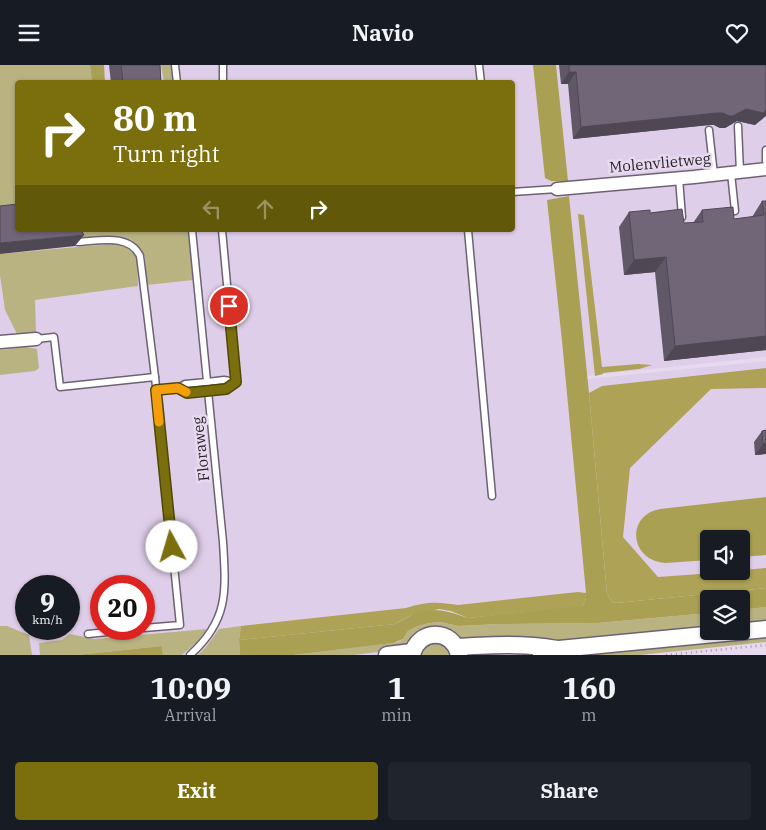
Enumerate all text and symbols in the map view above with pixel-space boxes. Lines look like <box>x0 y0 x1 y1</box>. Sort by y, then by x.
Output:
text: Navio <box>352 18 414 47</box>
icon: menu <box>15 19 43 47</box>
icon: heart <box>723 19 751 47</box>
text: 80 m <box>113 95 197 141</box>
icon: right <box>30 100 95 165</box>
text: Turn right <box>113 139 220 168</box>
street label: Molenvlietweg <box>608 149 711 176</box>
icon: left <box>198 195 226 223</box>
icon: ahead <box>251 195 279 223</box>
icon: right <box>304 195 332 223</box>
pin <box>208 285 250 327</box>
icon: arrive <box>215 292 243 320</box>
street label: Floraweg <box>188 416 213 482</box>
position arrow <box>145 520 197 572</box>
map controls <box>700 530 750 640</box>
button: sound <box>700 530 750 580</box>
speed limit sign: 20 <box>90 575 155 640</box>
text: 9 <box>40 585 55 618</box>
button: layers <box>700 590 750 640</box>
text: km/h <box>32 612 63 627</box>
text: 10:09 <box>150 668 231 707</box>
text: 1 <box>388 668 406 707</box>
text: 160 <box>562 668 616 707</box>
text: Arrival <box>165 705 217 725</box>
text: min <box>381 705 412 725</box>
text: m <box>581 705 597 725</box>
button: Exit <box>15 762 378 820</box>
button: Share <box>388 762 751 820</box>

